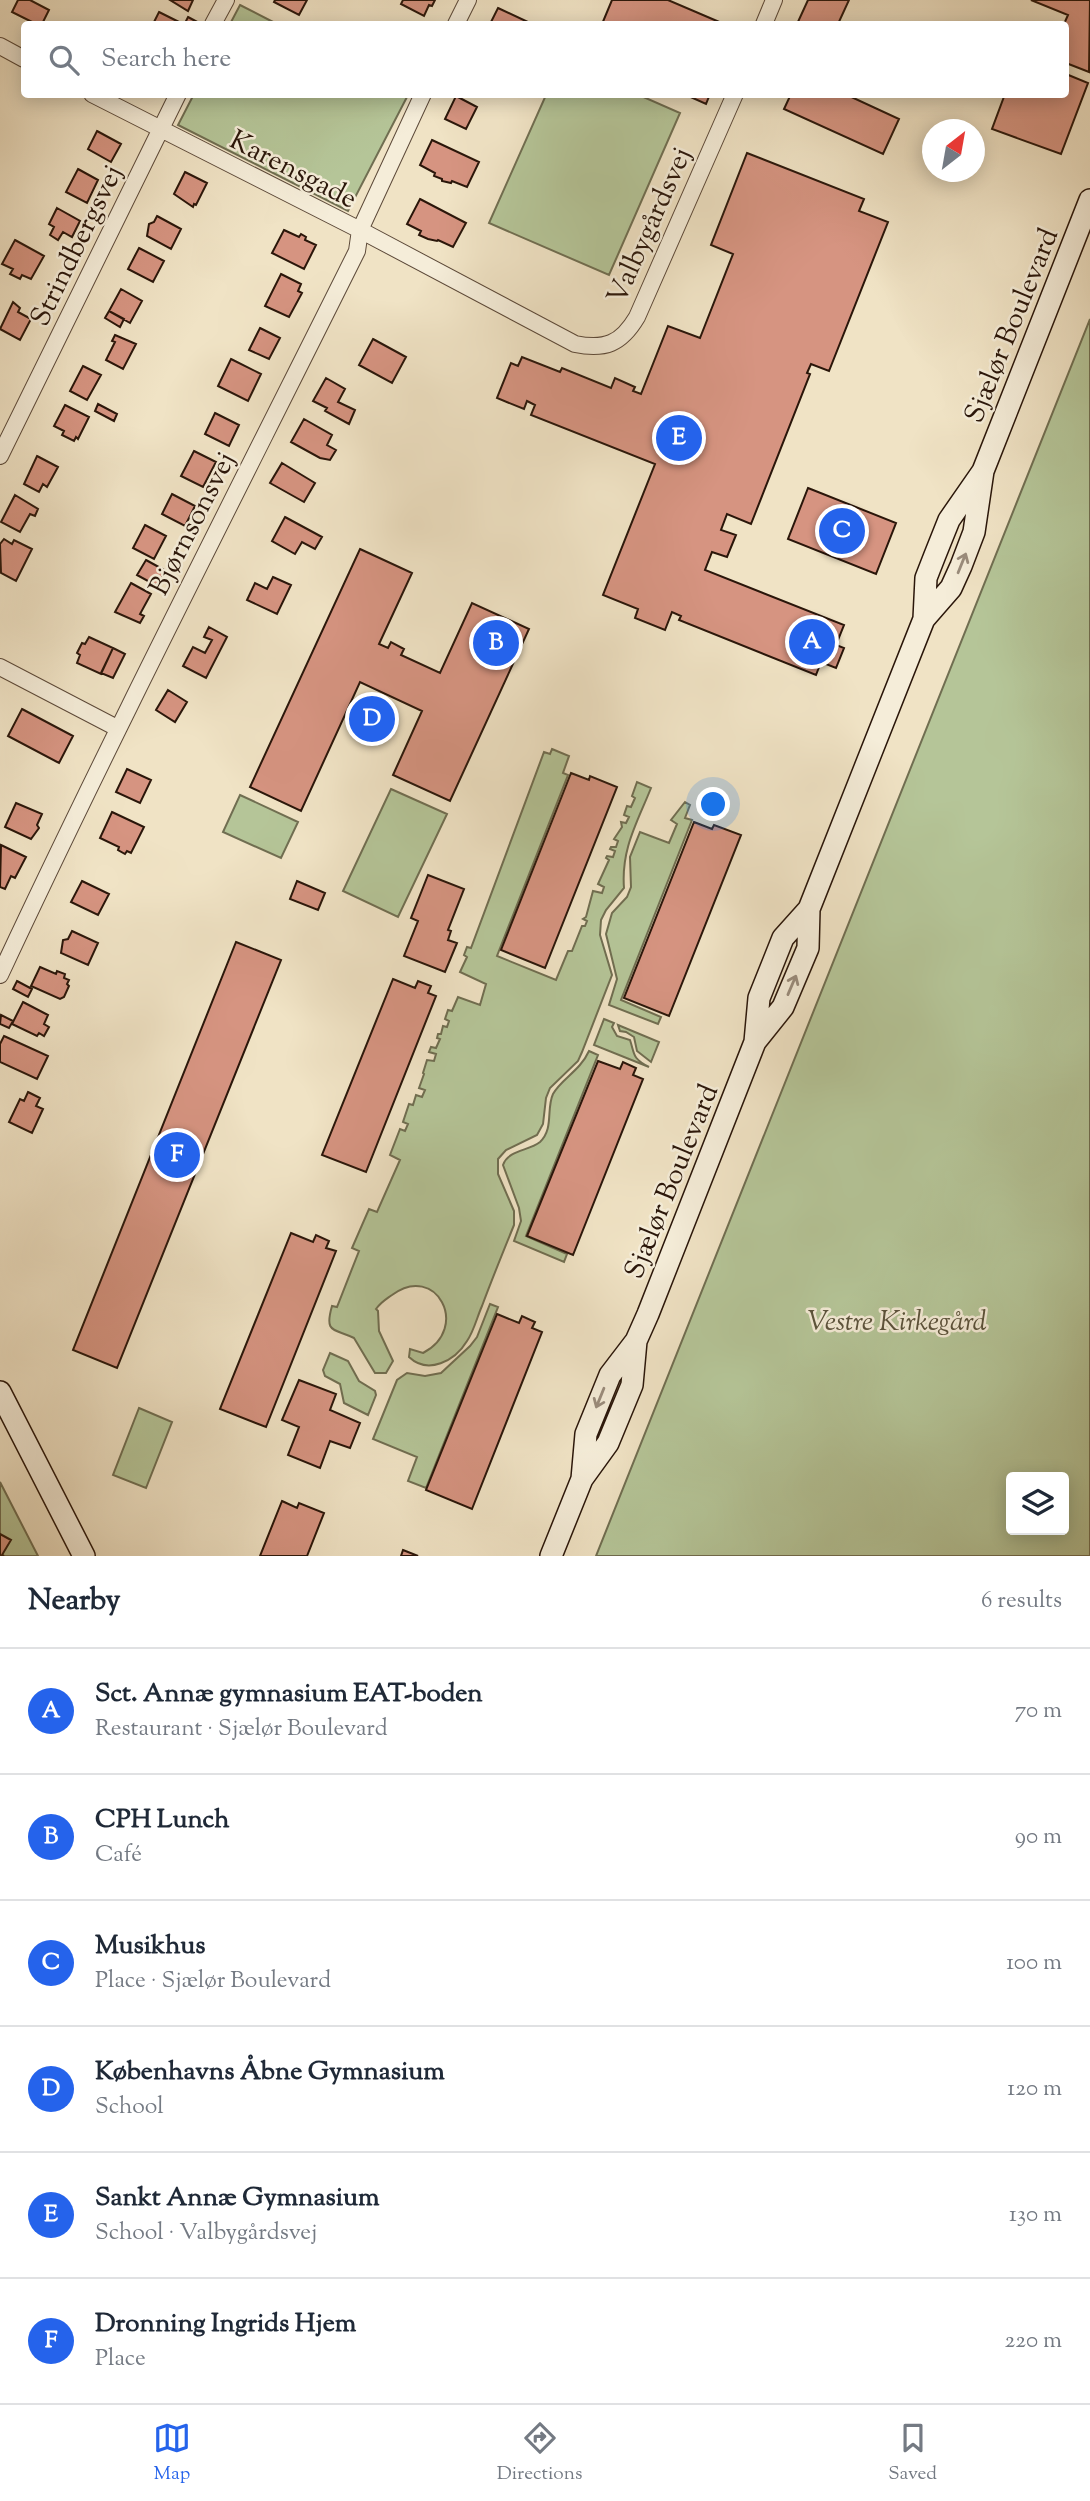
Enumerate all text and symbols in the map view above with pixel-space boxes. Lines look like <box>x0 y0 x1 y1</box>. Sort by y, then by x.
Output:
search box <box>21 21 1069 98</box>
icon: search <box>45 41 83 79</box>
text: Search here <box>101 41 231 78</box>
north arrow <box>922 119 985 182</box>
street label: Karensgade <box>222 121 363 220</box>
street label: Valbygårdsvej <box>598 141 703 311</box>
street label: Strindbergsvej <box>21 159 134 334</box>
street label: Sjælør Boulevard <box>956 223 1070 429</box>
pin: E <box>656 412 702 464</box>
street label: Bjørnsonsvej <box>140 446 247 603</box>
pin: C <box>819 505 865 557</box>
one-way arrow <box>956 552 969 574</box>
pin: A <box>789 616 835 668</box>
pin: B <box>473 617 519 669</box>
pin: D <box>349 693 395 745</box>
your location <box>696 787 730 821</box>
one-way arrow <box>786 975 799 997</box>
street label: Sjælør Boulevard <box>616 1079 730 1285</box>
pin: F <box>154 1129 200 1181</box>
park label: Vestre Kirkegård <box>807 1303 987 1343</box>
one-way arrow <box>593 1387 606 1409</box>
map controls <box>1006 1472 1069 1535</box>
button: layers <box>1006 1472 1069 1535</box>
text: Nearby <box>28 1580 120 1623</box>
text: 6 results <box>981 1585 1062 1618</box>
text: Sct. Annæ gymnasium EAT-boden <box>95 1676 483 1713</box>
text: A <box>42 1695 60 1728</box>
text: 70 m <box>1015 1695 1062 1728</box>
text: Restaurant · Sjælør Boulevard <box>95 1713 388 1746</box>
text: CPH Lunch <box>95 1802 229 1839</box>
text: B <box>44 1821 58 1854</box>
text: 90 m <box>1015 1821 1062 1854</box>
text: Café <box>95 1839 142 1872</box>
text: Musikhus <box>95 1928 205 1965</box>
text: C <box>42 1947 60 1980</box>
text: 100 m <box>1006 1947 1062 1980</box>
text: Place · Sjælør Boulevard <box>95 1965 331 1998</box>
text: Københavns Åbne Gymnasium <box>95 2054 445 2091</box>
text: D <box>42 2073 60 2106</box>
text: 120 m <box>1007 2073 1062 2106</box>
text: School <box>95 2091 164 2124</box>
text: Sankt Annæ Gymnasium <box>95 2180 379 2217</box>
text: E <box>44 2199 58 2232</box>
text: 130 m <box>1009 2199 1062 2232</box>
text: School · Valbygårdsvej <box>95 2217 317 2250</box>
text: Dronning Ingrids Hjem <box>95 2306 356 2343</box>
text: F <box>45 2325 57 2358</box>
text: 220 m <box>1004 2325 1062 2358</box>
text: Place <box>95 2343 146 2376</box>
tab: Map <box>153 2419 191 2488</box>
tab: Directions <box>497 2419 582 2488</box>
tab: Saved <box>888 2419 937 2488</box>

